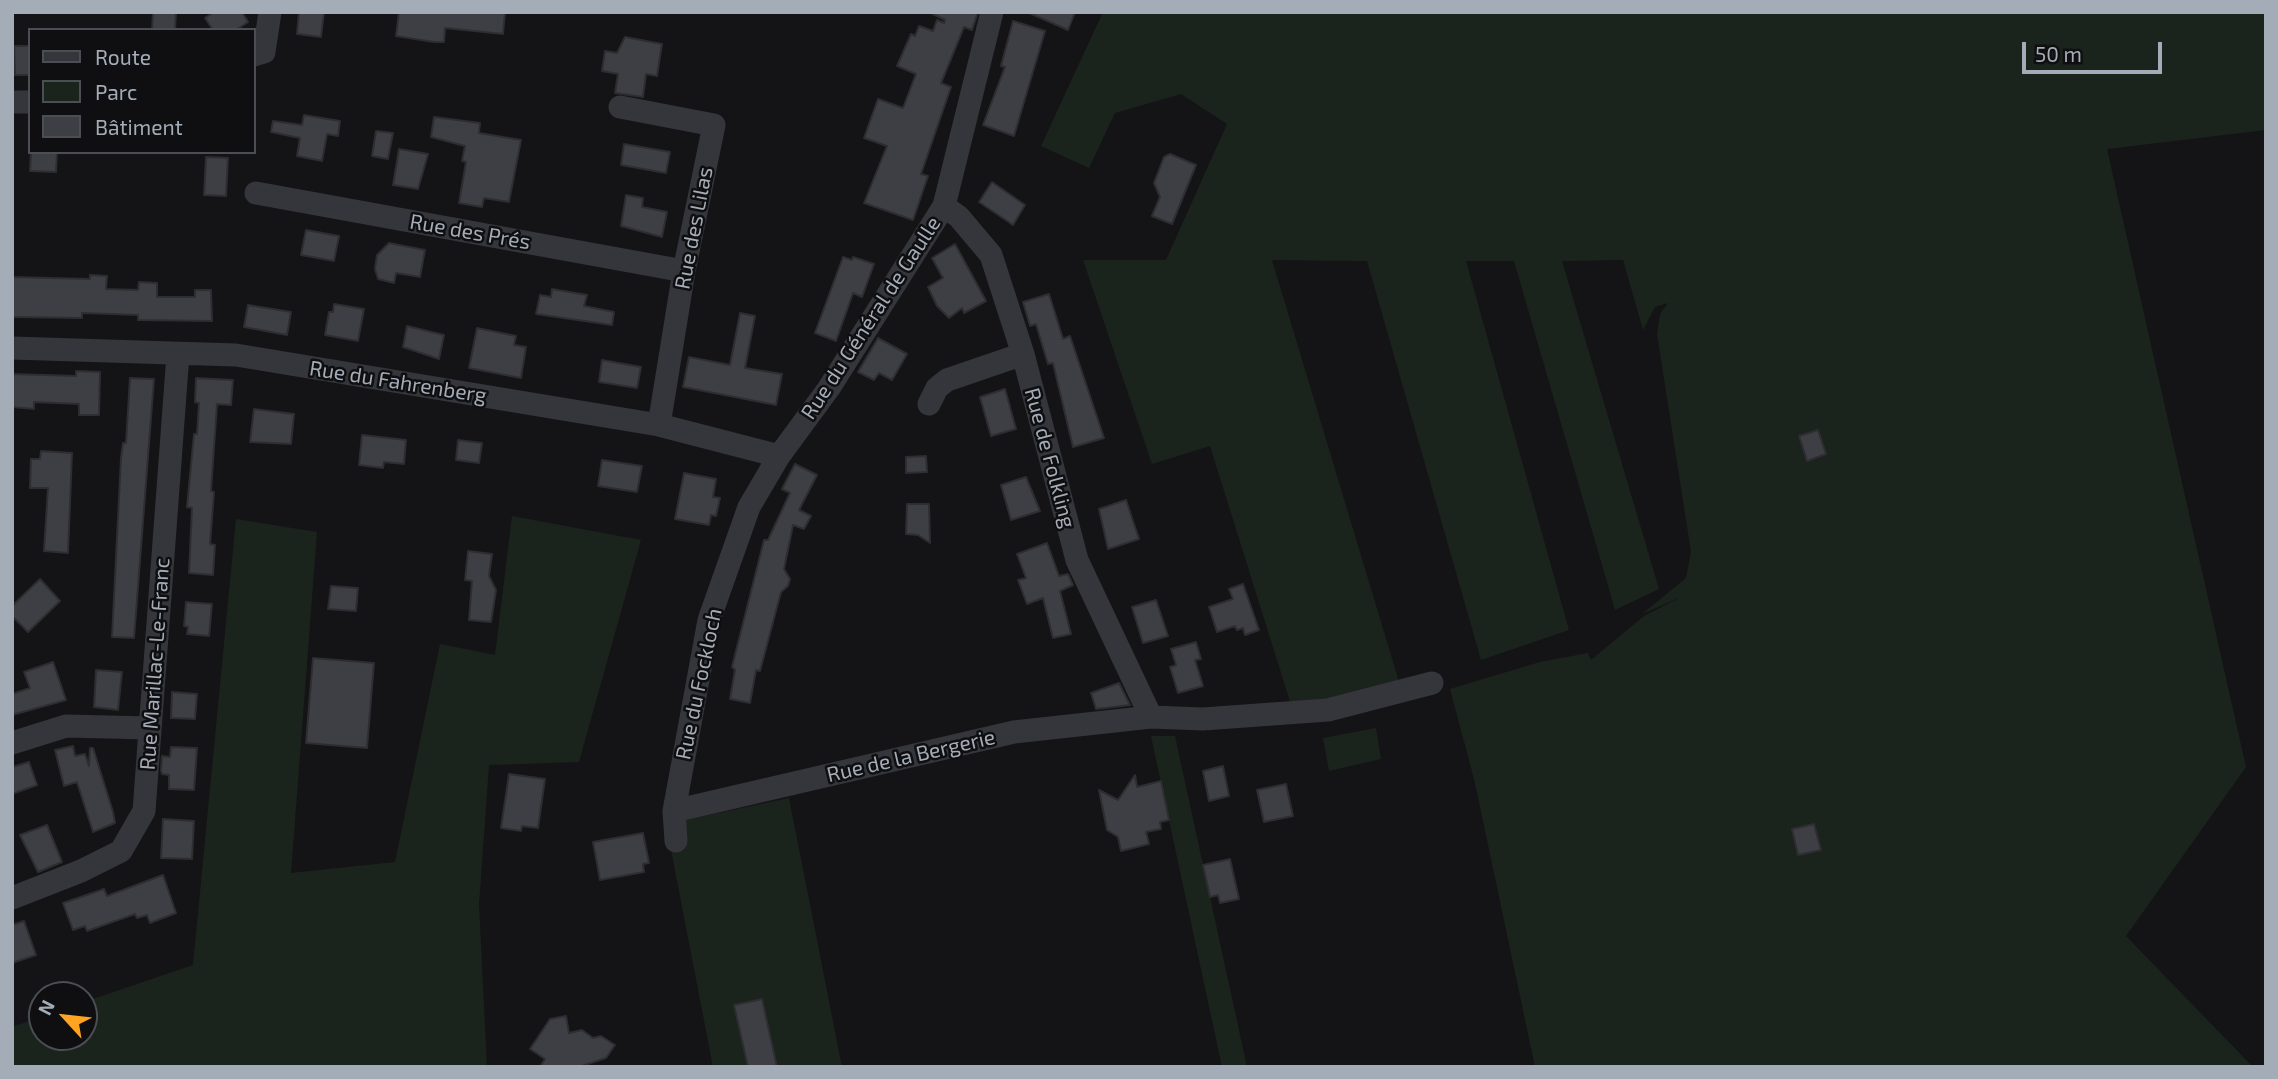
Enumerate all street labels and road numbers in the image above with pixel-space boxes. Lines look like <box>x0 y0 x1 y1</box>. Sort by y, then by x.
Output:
street label: Rue des Lilas <box>670 165 718 291</box>
street label: Rue des Prés <box>408 209 532 255</box>
street label: Rue du Général de Gaulle <box>796 212 946 424</box>
street label: Rue du Fahrenberg <box>308 356 488 408</box>
street label: Rue de Folkling <box>1019 385 1081 531</box>
street label: Rue Marillac-Le-Franc <box>135 557 175 771</box>
street label: Rue du Fockloch <box>671 606 727 762</box>
street label: Rue de la Bergerie <box>824 724 998 788</box>

